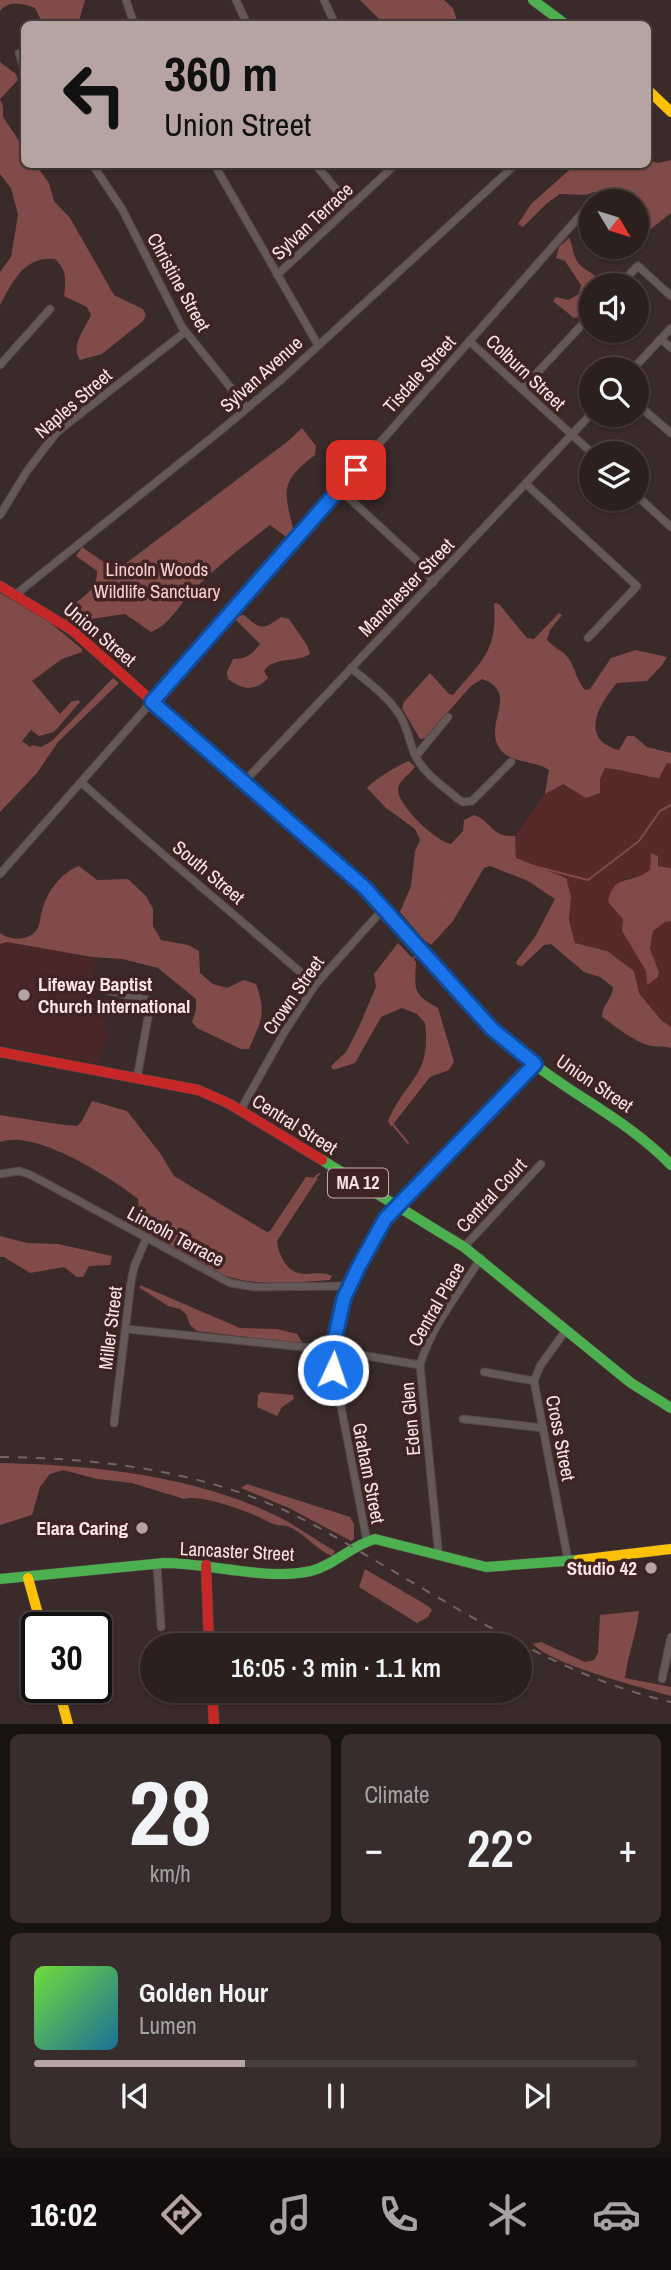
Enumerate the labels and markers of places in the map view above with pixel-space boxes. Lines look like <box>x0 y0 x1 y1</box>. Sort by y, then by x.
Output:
pin <box>326 440 386 500</box>
place label: Lifeway Baptist Church International <box>38 971 190 1019</box>
marker: Lifeway Baptist Church International <box>16 987 32 1003</box>
place label: Elara Caring <box>36 1515 128 1541</box>
marker: Elara Caring <box>134 1520 150 1536</box>
place label: Studio 42 <box>567 1555 637 1581</box>
marker: Studio 42 <box>643 1560 659 1576</box>

